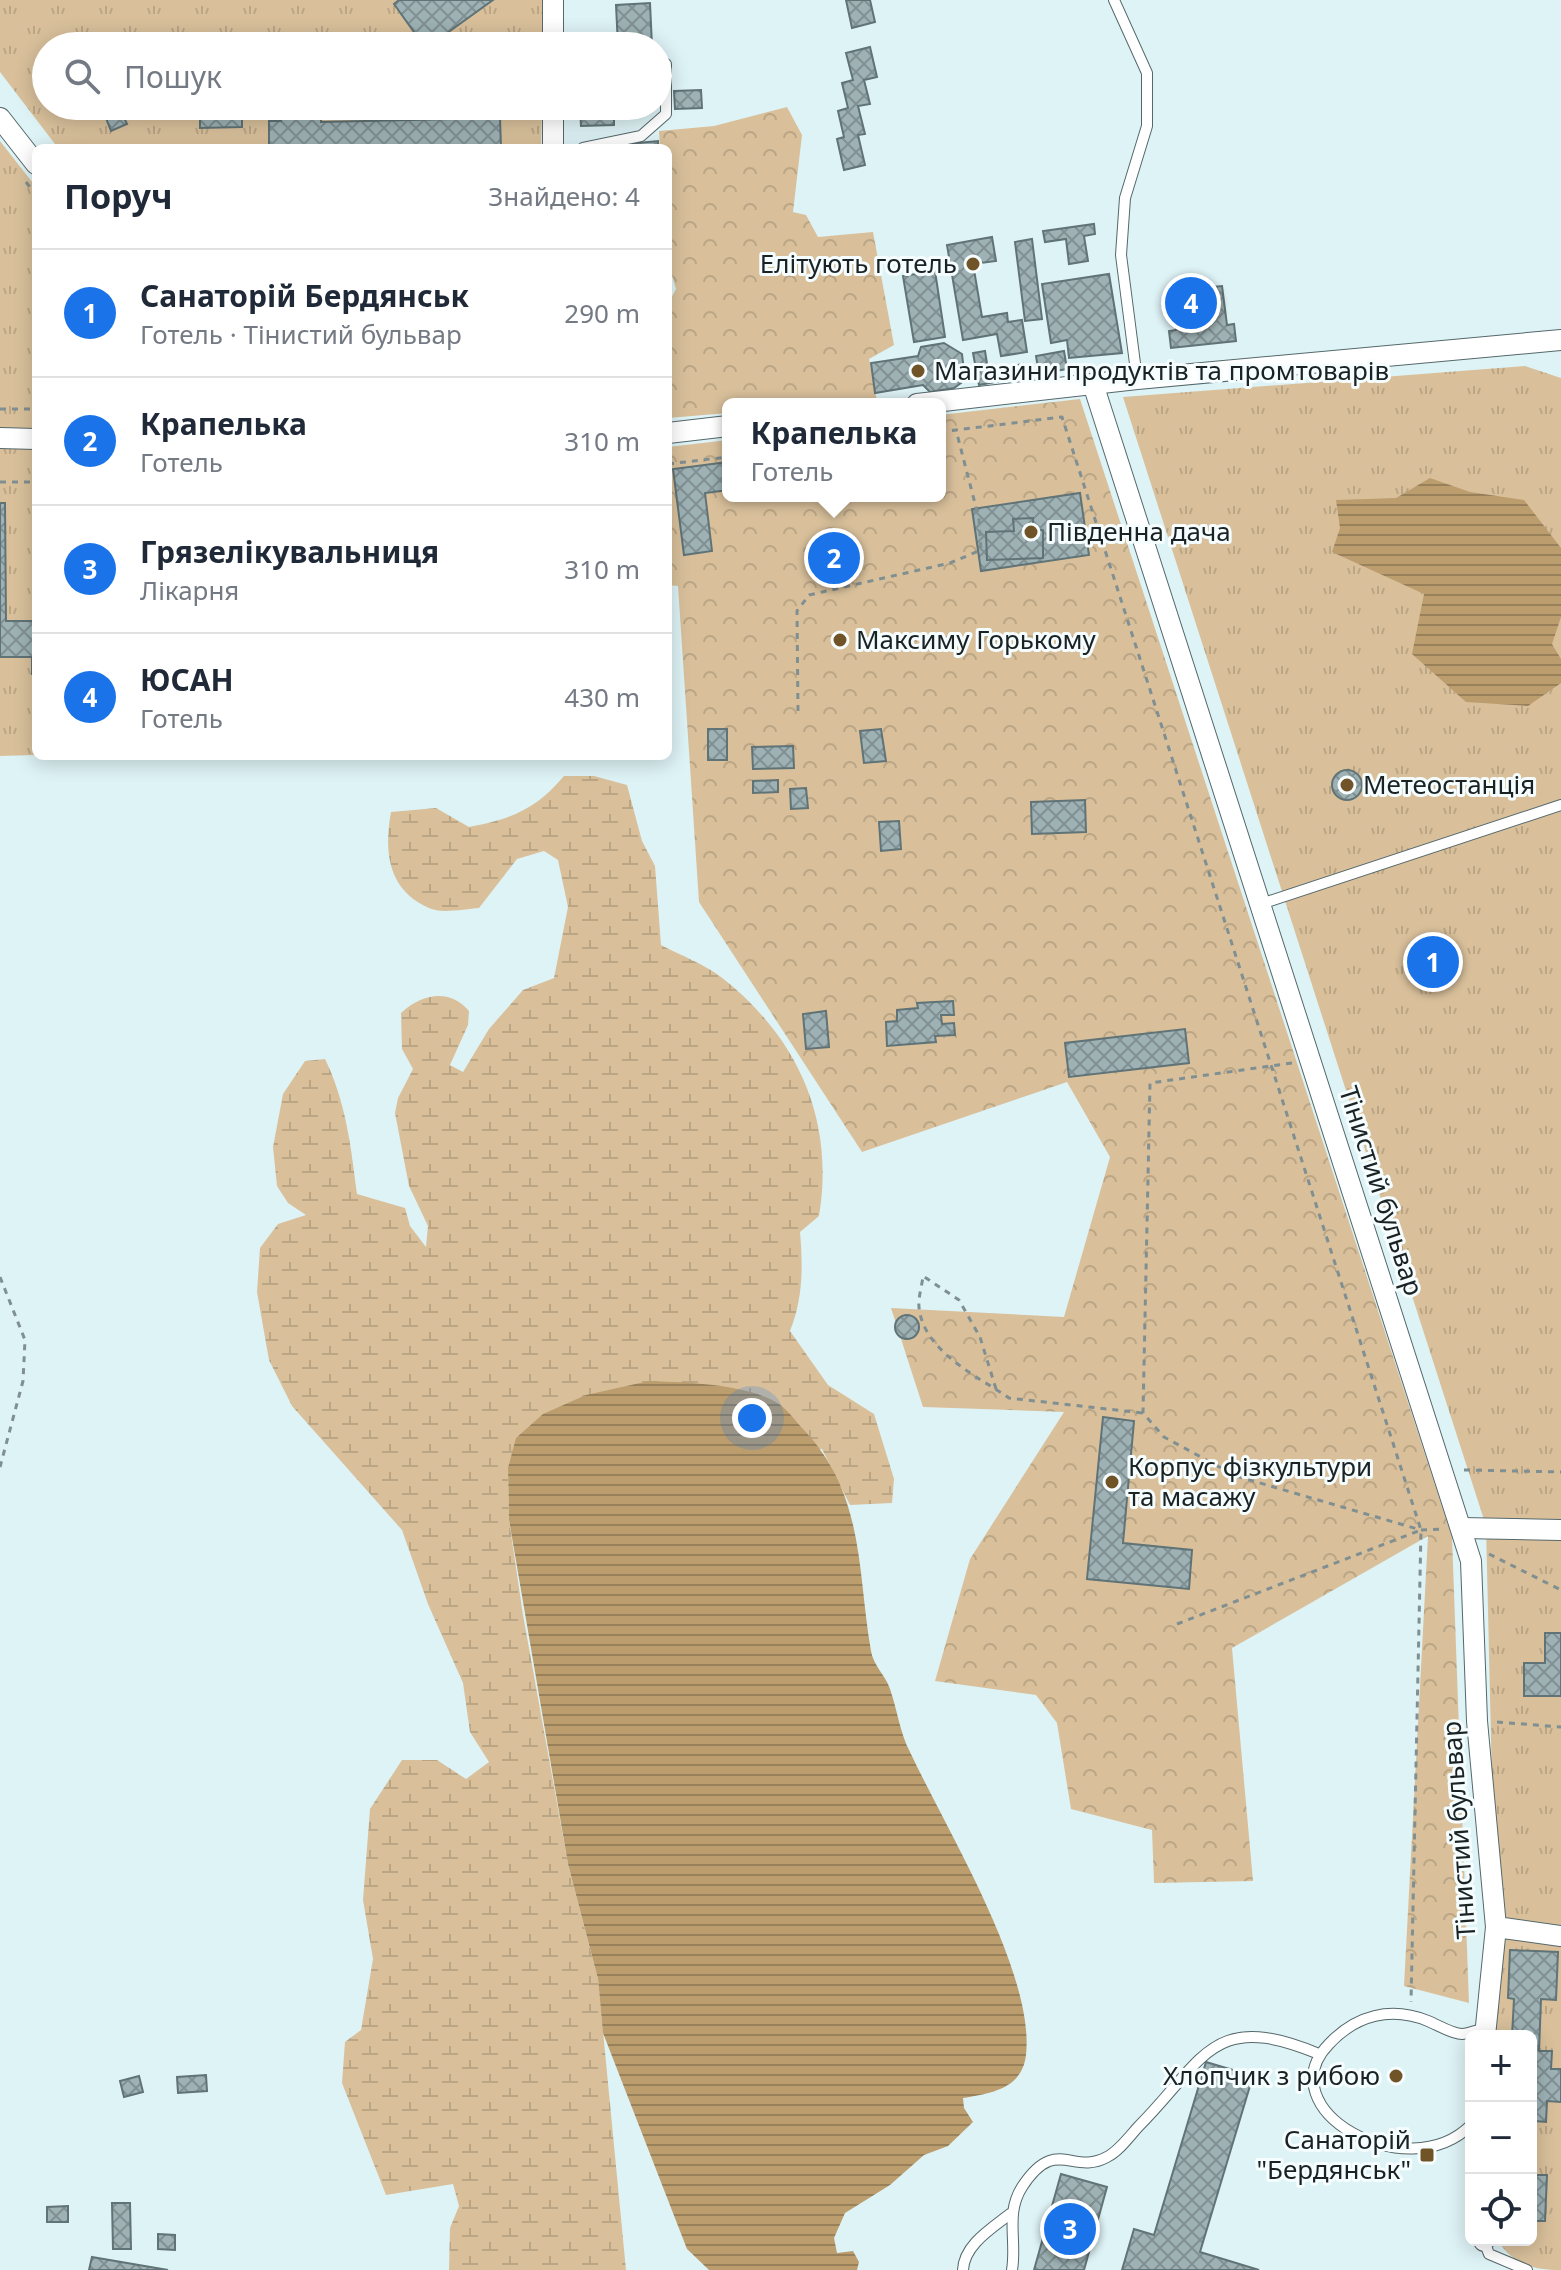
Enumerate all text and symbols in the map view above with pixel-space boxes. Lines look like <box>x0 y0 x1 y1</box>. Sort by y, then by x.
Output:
search box <box>32 32 672 120</box>
icon: search <box>60 54 104 98</box>
text: Пошук <box>124 56 222 97</box>
text: Поруч <box>64 173 173 219</box>
text: Знайдено: 4 <box>488 178 640 214</box>
place label: Елітують готель <box>760 245 957 281</box>
marker: Елітують готель <box>964 255 982 273</box>
pin: 4 <box>1165 273 1217 333</box>
text: Санаторій Бердянськ <box>140 275 469 316</box>
text: 1 <box>83 295 97 331</box>
text: 290 m <box>564 295 640 331</box>
text: Готель · Тінистий бульвар <box>140 316 462 352</box>
place label: Магазини продуктів та промтоварів <box>934 352 1389 388</box>
marker: Магазини продуктів та промтоварів <box>909 362 927 380</box>
popup <box>722 398 946 502</box>
text: Крапелька <box>140 403 307 444</box>
text: Крапелька <box>751 412 917 453</box>
text: 2 <box>83 423 97 459</box>
text: 310 m <box>564 423 640 459</box>
text: Готель <box>140 444 223 480</box>
text: Готель <box>751 453 834 489</box>
place label: Південна дача <box>1047 513 1231 549</box>
marker: Південна дача <box>1022 523 1040 541</box>
pin: 2 <box>808 528 860 588</box>
text: Грязелікувальниця <box>140 531 439 572</box>
text: 3 <box>83 551 97 587</box>
text: 310 m <box>564 551 640 587</box>
text: Лікарня <box>140 572 239 608</box>
place label: Максиму Горькому <box>856 621 1097 657</box>
marker: Максиму Горькому <box>831 631 849 649</box>
text: ЮСАН <box>140 659 234 700</box>
text: 4 <box>83 679 97 715</box>
text: 430 m <box>564 679 640 715</box>
text: Готель <box>140 700 223 736</box>
place label: Метеостанція <box>1363 766 1535 802</box>
marker: Метеостанція <box>1338 776 1356 794</box>
pin: 1 <box>1407 932 1459 992</box>
street label: Тінистий бульвар <box>1331 1081 1433 1300</box>
your location <box>732 1398 772 1438</box>
place label: Корпус фізкультури та масажу <box>1128 1448 1372 1514</box>
marker: Корпус фізкультури та масажу <box>1103 1473 1121 1491</box>
street label: Тінистий бульвар <box>1432 1720 1484 1940</box>
map controls <box>1465 2030 1537 2246</box>
button: + <box>1465 2030 1537 2102</box>
place label: Хлопчик з рибою <box>1163 2057 1380 2093</box>
marker: Хлопчик з рибою <box>1387 2067 1405 2085</box>
button: − <box>1465 2102 1537 2174</box>
place label: Санаторій "Бердянськ" <box>1256 2121 1411 2187</box>
marker: Санаторій "Бердянськ" <box>1418 2146 1436 2164</box>
button: locate <box>1465 2174 1537 2246</box>
pin: 3 <box>1044 2199 1096 2259</box>

